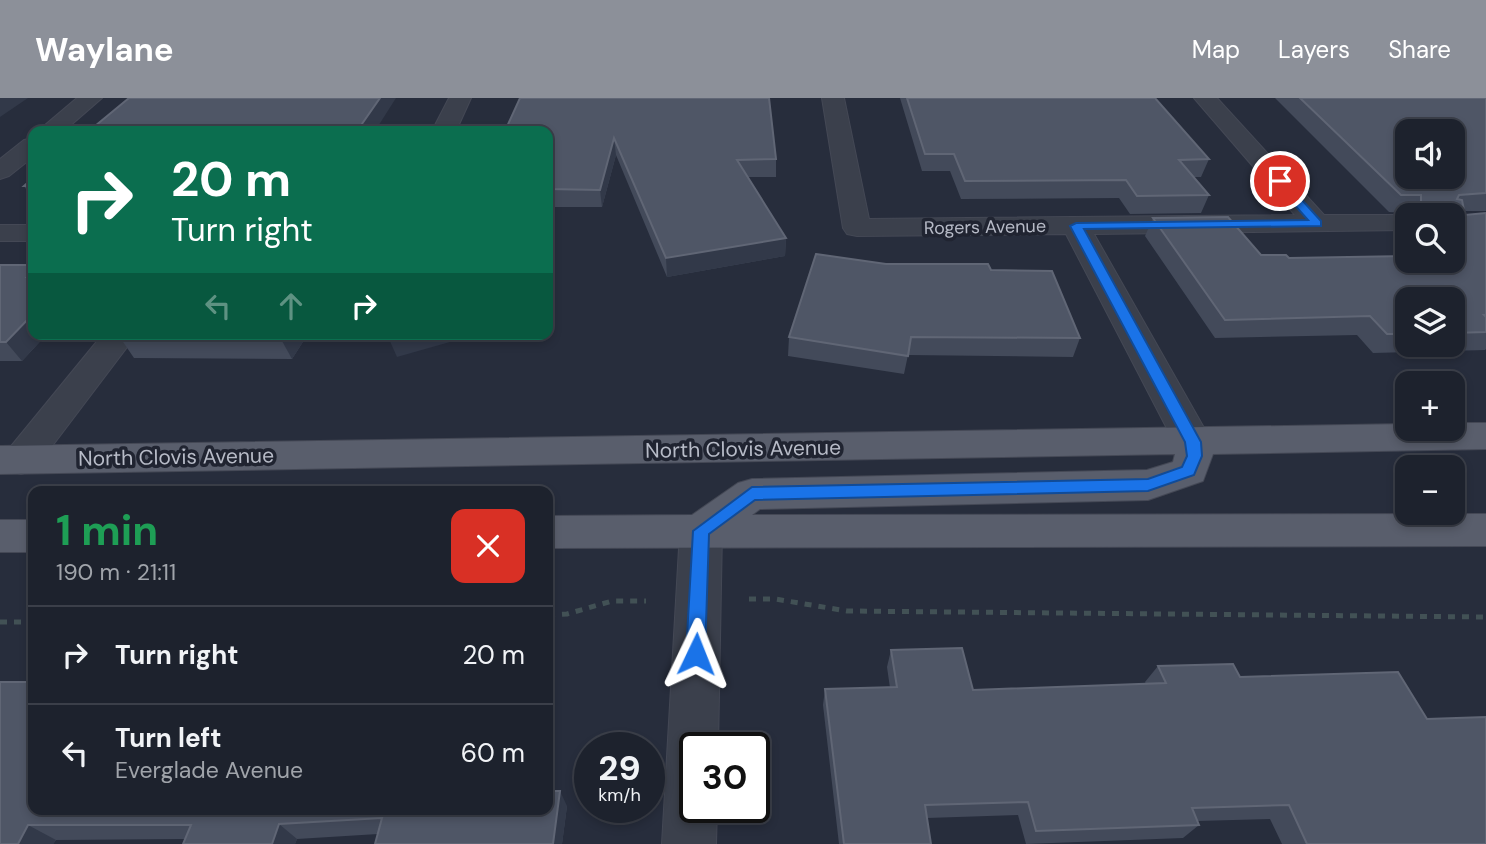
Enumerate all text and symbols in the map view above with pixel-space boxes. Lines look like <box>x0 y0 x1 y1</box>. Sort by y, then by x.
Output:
text: Waylane <box>35 28 174 71</box>
text: Map <box>1192 34 1240 65</box>
text: Layers <box>1278 34 1350 65</box>
text: Share <box>1388 34 1451 65</box>
map controls <box>1395 119 1465 525</box>
button: sound <box>1395 119 1465 189</box>
text: 20 m <box>171 147 291 211</box>
pin <box>1250 151 1310 211</box>
icon: right <box>56 154 147 245</box>
icon: arrive <box>1261 162 1299 200</box>
button: search <box>1395 203 1465 273</box>
text: Turn right <box>171 209 313 251</box>
street label: Rogers Avenue <box>924 214 1046 240</box>
icon: left <box>199 287 237 325</box>
icon: ahead <box>272 287 310 325</box>
icon: right <box>345 287 383 325</box>
button: layers <box>1395 287 1465 357</box>
button: + <box>1395 371 1465 441</box>
street label: North Clovis Avenue <box>645 433 841 465</box>
street label: North Clovis Avenue <box>78 441 274 473</box>
button: − <box>1395 455 1465 525</box>
text: 1 min <box>56 503 158 558</box>
button: close <box>451 509 525 583</box>
text: 190 m · 21:11 <box>56 557 176 587</box>
position arrow <box>659 617 733 691</box>
icon: right <box>56 636 94 674</box>
text: Turn right <box>115 638 239 672</box>
text: 20 m <box>462 638 525 672</box>
text: Turn left <box>115 721 222 755</box>
speed limit sign: 30 <box>679 732 770 823</box>
icon: left <box>56 734 94 772</box>
text: 60 m <box>461 736 525 770</box>
text: 29 <box>598 745 641 791</box>
text: Everglade Avenue <box>115 755 303 785</box>
text: km/h <box>598 783 641 807</box>

